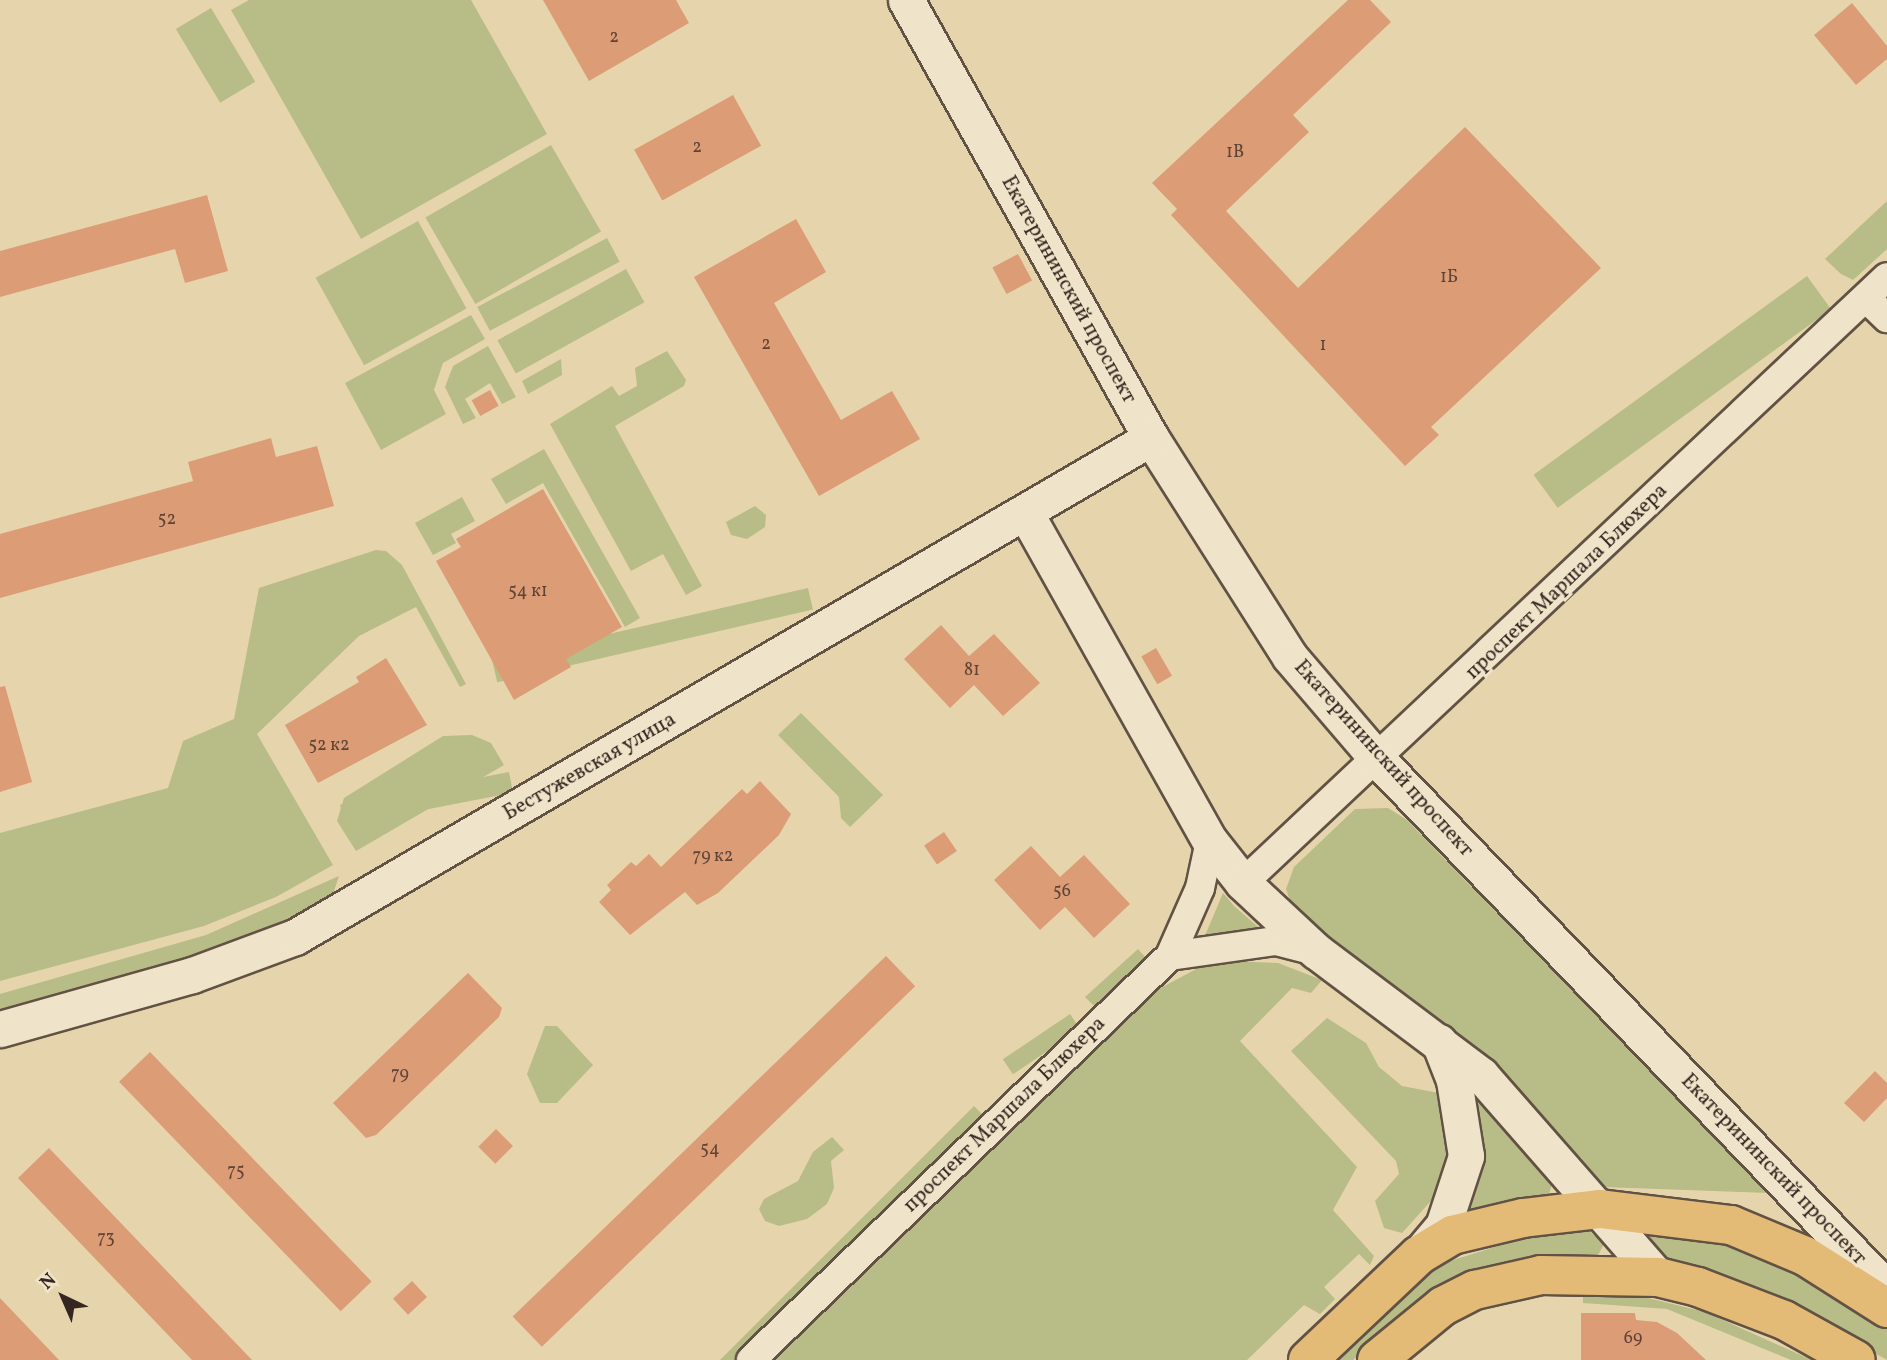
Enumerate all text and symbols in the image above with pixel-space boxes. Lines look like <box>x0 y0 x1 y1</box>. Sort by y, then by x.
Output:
house number: 2 <box>609 27 619 49</box>
house number: 2 <box>692 137 702 159</box>
house number: 1В <box>1226 142 1244 164</box>
street label: Екатерининский проспект <box>995 172 1141 408</box>
house number: 1Б <box>1440 267 1458 289</box>
house number: 2 <box>761 334 771 356</box>
house number: 1 <box>1320 335 1326 357</box>
street label: проспект Маршала Блюхера <box>1461 479 1673 685</box>
house number: 52 <box>158 509 176 531</box>
house number: 54 к1 <box>508 581 548 603</box>
street label: Екатерининский проспект <box>1288 655 1478 863</box>
house number: 81 <box>964 660 980 682</box>
street label: Бестужевская улица <box>499 707 681 827</box>
house number: 52 к2 <box>308 735 350 757</box>
house number: 79 к2 <box>693 846 733 868</box>
house number: 56 <box>1053 881 1071 903</box>
street label: проспект Маршала Блюхера <box>899 1012 1111 1218</box>
house number: 79 <box>391 1064 409 1086</box>
street label: Екатерининский проспект <box>1675 1069 1871 1271</box>
house number: 54 <box>700 1139 720 1161</box>
house number: 75 <box>227 1161 245 1183</box>
house number: 73 <box>97 1228 115 1250</box>
north arrow <box>28 1262 98 1332</box>
text: N <box>34 1268 62 1296</box>
house number: 69 <box>1624 1328 1642 1350</box>

